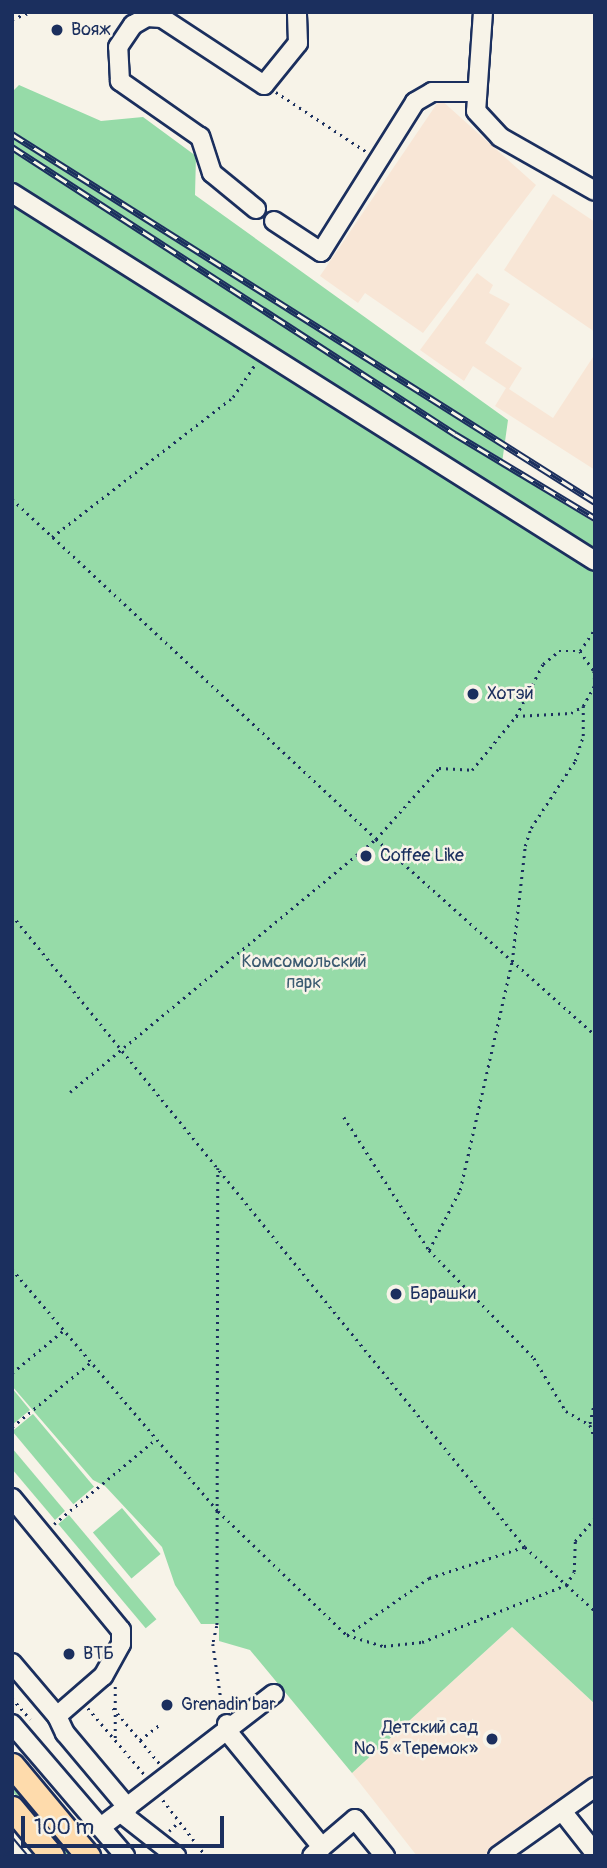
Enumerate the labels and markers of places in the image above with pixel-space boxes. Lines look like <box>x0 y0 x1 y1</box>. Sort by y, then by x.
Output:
place label: Вояж <box>71 19 111 41</box>
marker: Вояж <box>49 22 65 38</box>
place label: Хотэй <box>487 683 534 705</box>
marker: Хотэй <box>465 686 481 702</box>
place label: Coffee Like <box>380 845 464 867</box>
marker: Coffee Like <box>358 848 374 864</box>
place label: Барашки <box>410 1283 476 1305</box>
marker: Барашки <box>388 1286 404 1302</box>
place label: ВТБ <box>83 1643 114 1665</box>
marker: ВТБ <box>61 1646 77 1662</box>
place label: Grenadin bar <box>181 1694 276 1716</box>
marker: Grenadin bar <box>159 1697 175 1713</box>
place label: Детский сад № 5 «Теремок» <box>353 1718 478 1760</box>
marker: Детский сад № 5 «Теремок» <box>484 1731 500 1747</box>

